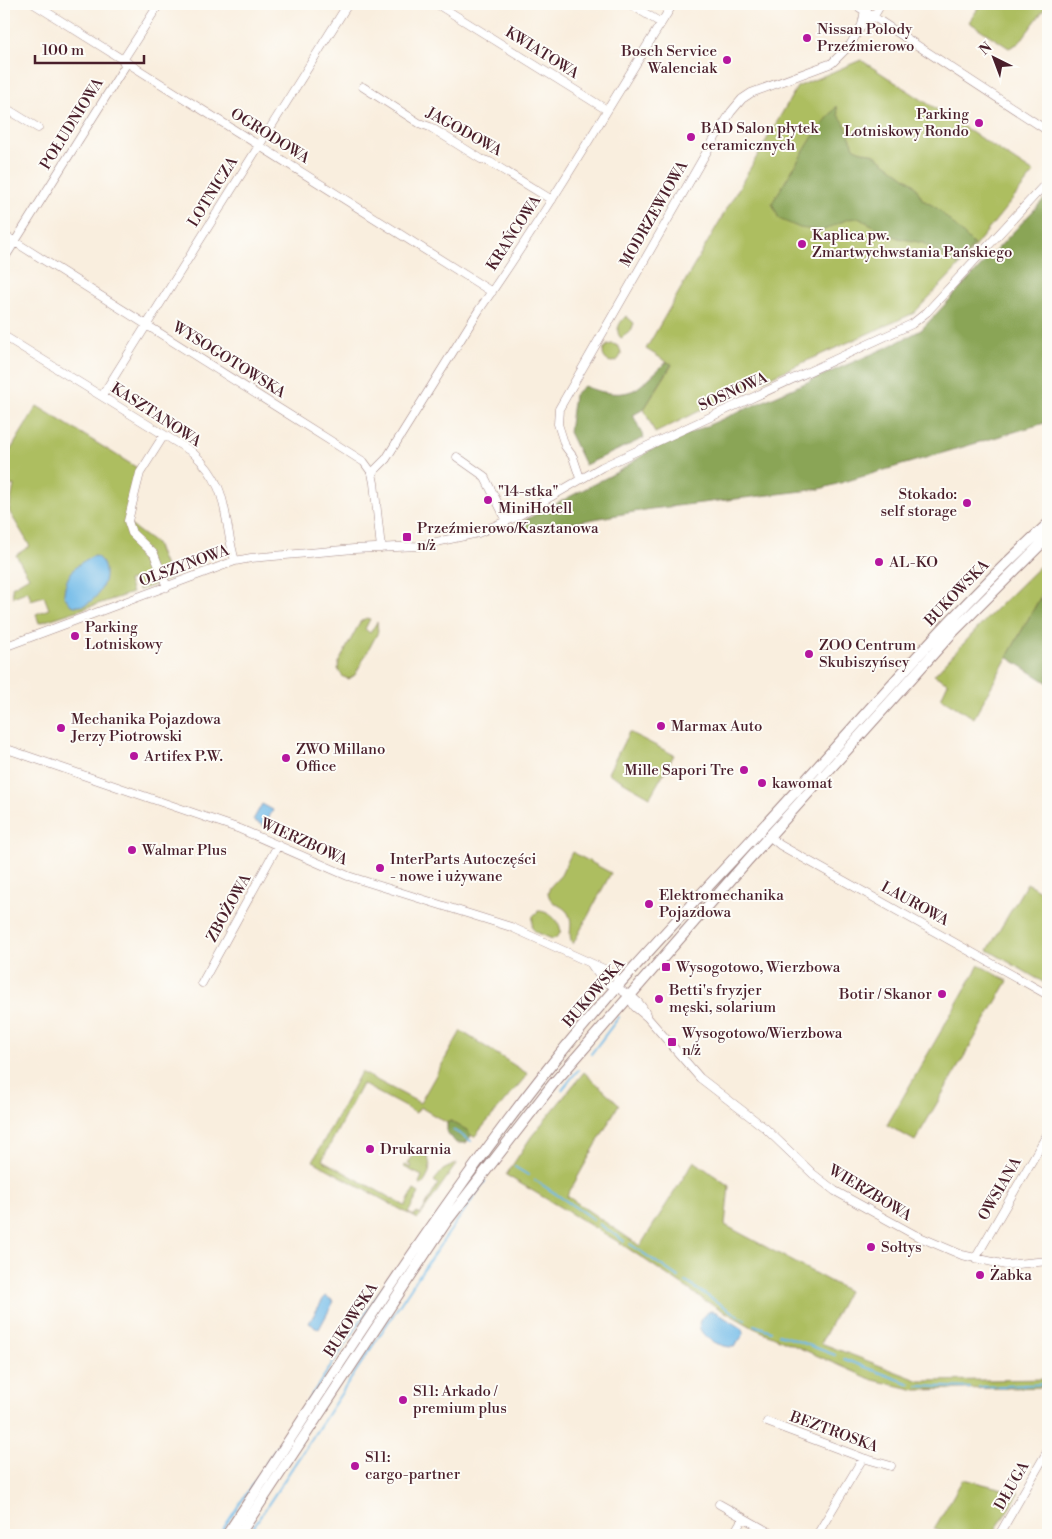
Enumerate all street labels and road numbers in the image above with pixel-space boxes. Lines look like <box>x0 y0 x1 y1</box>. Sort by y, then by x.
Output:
street label: KWIATOWA <box>502 23 583 84</box>
street label: POŁUDNIOWA <box>36 74 108 173</box>
street label: JAGODOWA <box>422 103 506 161</box>
street label: OGRODOWA <box>227 104 314 168</box>
street label: LOTNICZA <box>184 153 242 231</box>
street label: MODRZEWIOWA <box>616 157 692 271</box>
street label: KRAŃCOWA <box>482 191 546 274</box>
street label: WYSOGOTOWSKA <box>168 317 290 403</box>
street label: SOSNOWA <box>696 368 771 416</box>
street label: KASZTANOWA <box>107 379 205 452</box>
street label: OLSZYNOWA <box>136 541 232 591</box>
street label: BUKOWSKA <box>920 555 994 631</box>
street label: WIERZBOWA <box>256 814 351 870</box>
street label: ZBOŻOWA <box>202 870 256 945</box>
street label: LAUROWA <box>878 878 953 931</box>
street label: BUKOWSKA <box>558 954 629 1032</box>
street label: OWSIANA <box>974 1153 1026 1224</box>
street label: WIERZBOWA <box>824 1160 916 1226</box>
street label: BUKOWSKA <box>319 1279 382 1362</box>
street label: BEZTROSKA <box>786 1407 881 1457</box>
street label: DŁUGA <box>990 1458 1034 1514</box>

